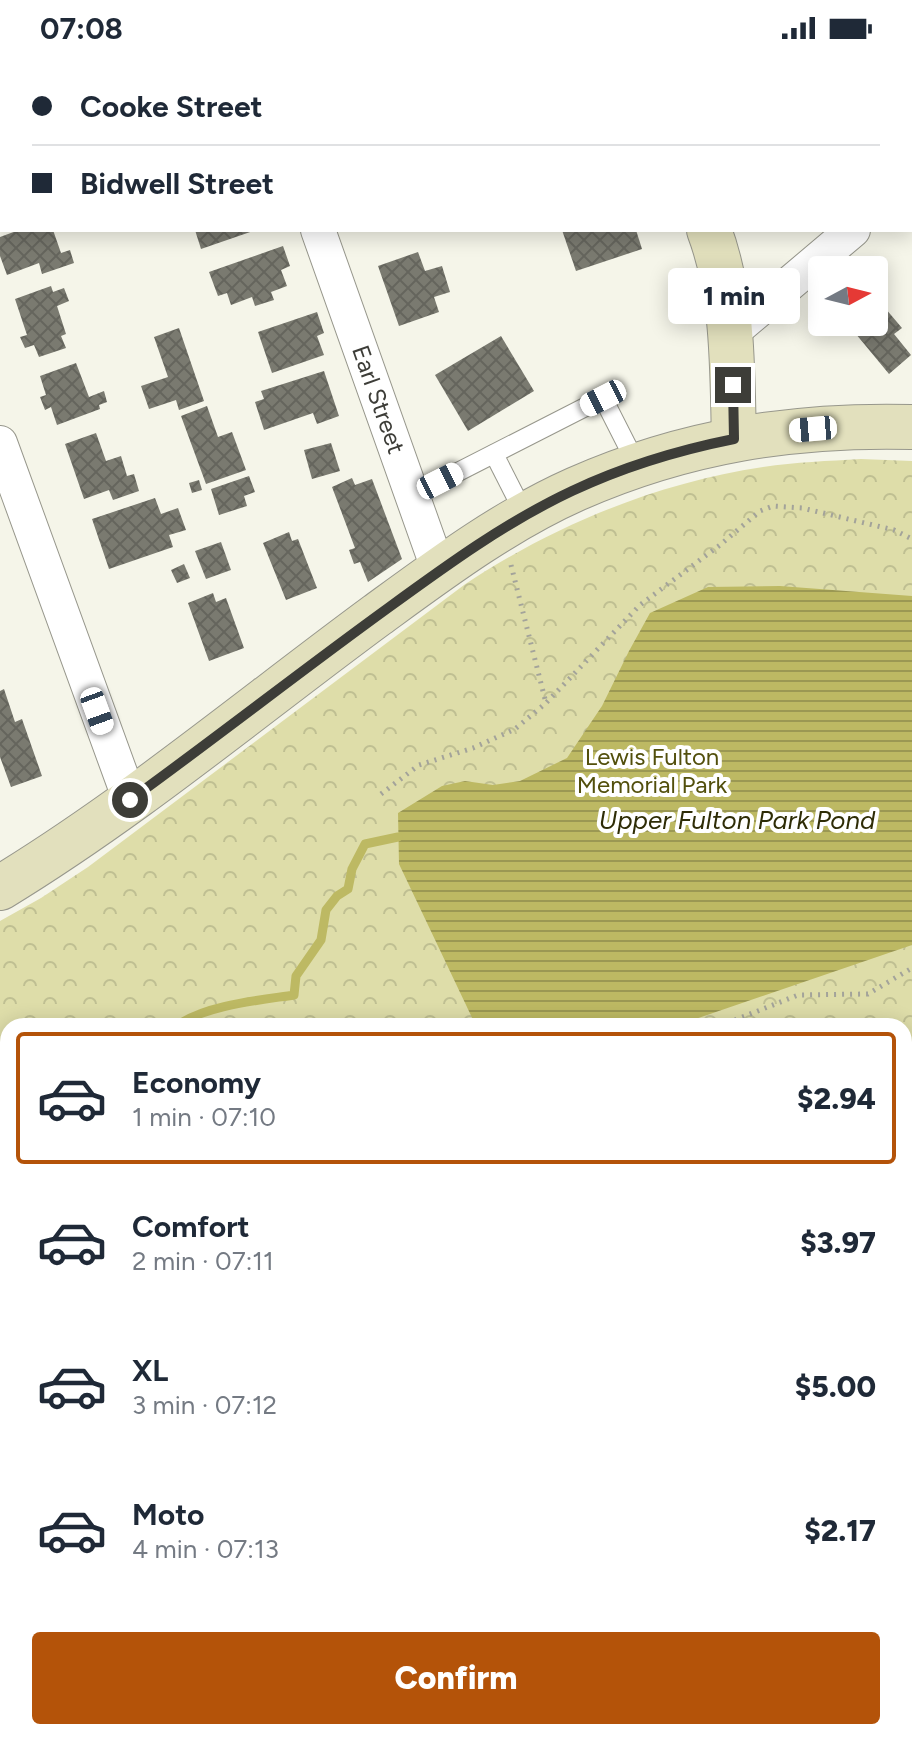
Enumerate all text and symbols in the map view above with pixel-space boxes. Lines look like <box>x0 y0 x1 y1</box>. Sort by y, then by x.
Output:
text: 07:08 <box>40 10 123 47</box>
text: Cooke Street <box>80 88 263 125</box>
text: Bidwell Street <box>80 165 274 202</box>
north arrow <box>808 256 888 336</box>
map controls <box>808 256 888 336</box>
callout: 1 min <box>667 269 799 325</box>
text: 1 min <box>703 280 765 312</box>
street label: Earl Street <box>346 341 411 458</box>
route end <box>715 367 751 403</box>
car <box>576 376 630 420</box>
car <box>788 415 838 443</box>
car <box>413 459 467 503</box>
car <box>78 684 116 738</box>
park label: Lewis Fulton Memorial Park <box>577 742 728 799</box>
route start <box>112 782 148 818</box>
water label: Upper Fulton Park Pond <box>599 804 876 836</box>
icon: car <box>36 1062 108 1134</box>
text: Economy <box>132 1064 261 1101</box>
text: $2.94 <box>797 1080 876 1117</box>
text: 1 min · 07:10 <box>132 1101 276 1133</box>
icon: car <box>36 1206 108 1278</box>
text: Comfort <box>132 1208 250 1245</box>
text: $3.97 <box>800 1224 876 1261</box>
text: 2 min · 07:11 <box>132 1245 274 1277</box>
icon: car <box>36 1350 108 1422</box>
text: XL <box>132 1352 168 1389</box>
text: $5.00 <box>795 1368 876 1405</box>
text: 3 min · 07:12 <box>132 1389 277 1421</box>
icon: car <box>36 1494 108 1566</box>
text: Moto <box>132 1496 204 1533</box>
text: $2.17 <box>804 1512 876 1549</box>
text: 4 min · 07:13 <box>132 1533 279 1565</box>
button: Confirm <box>32 1632 880 1724</box>

